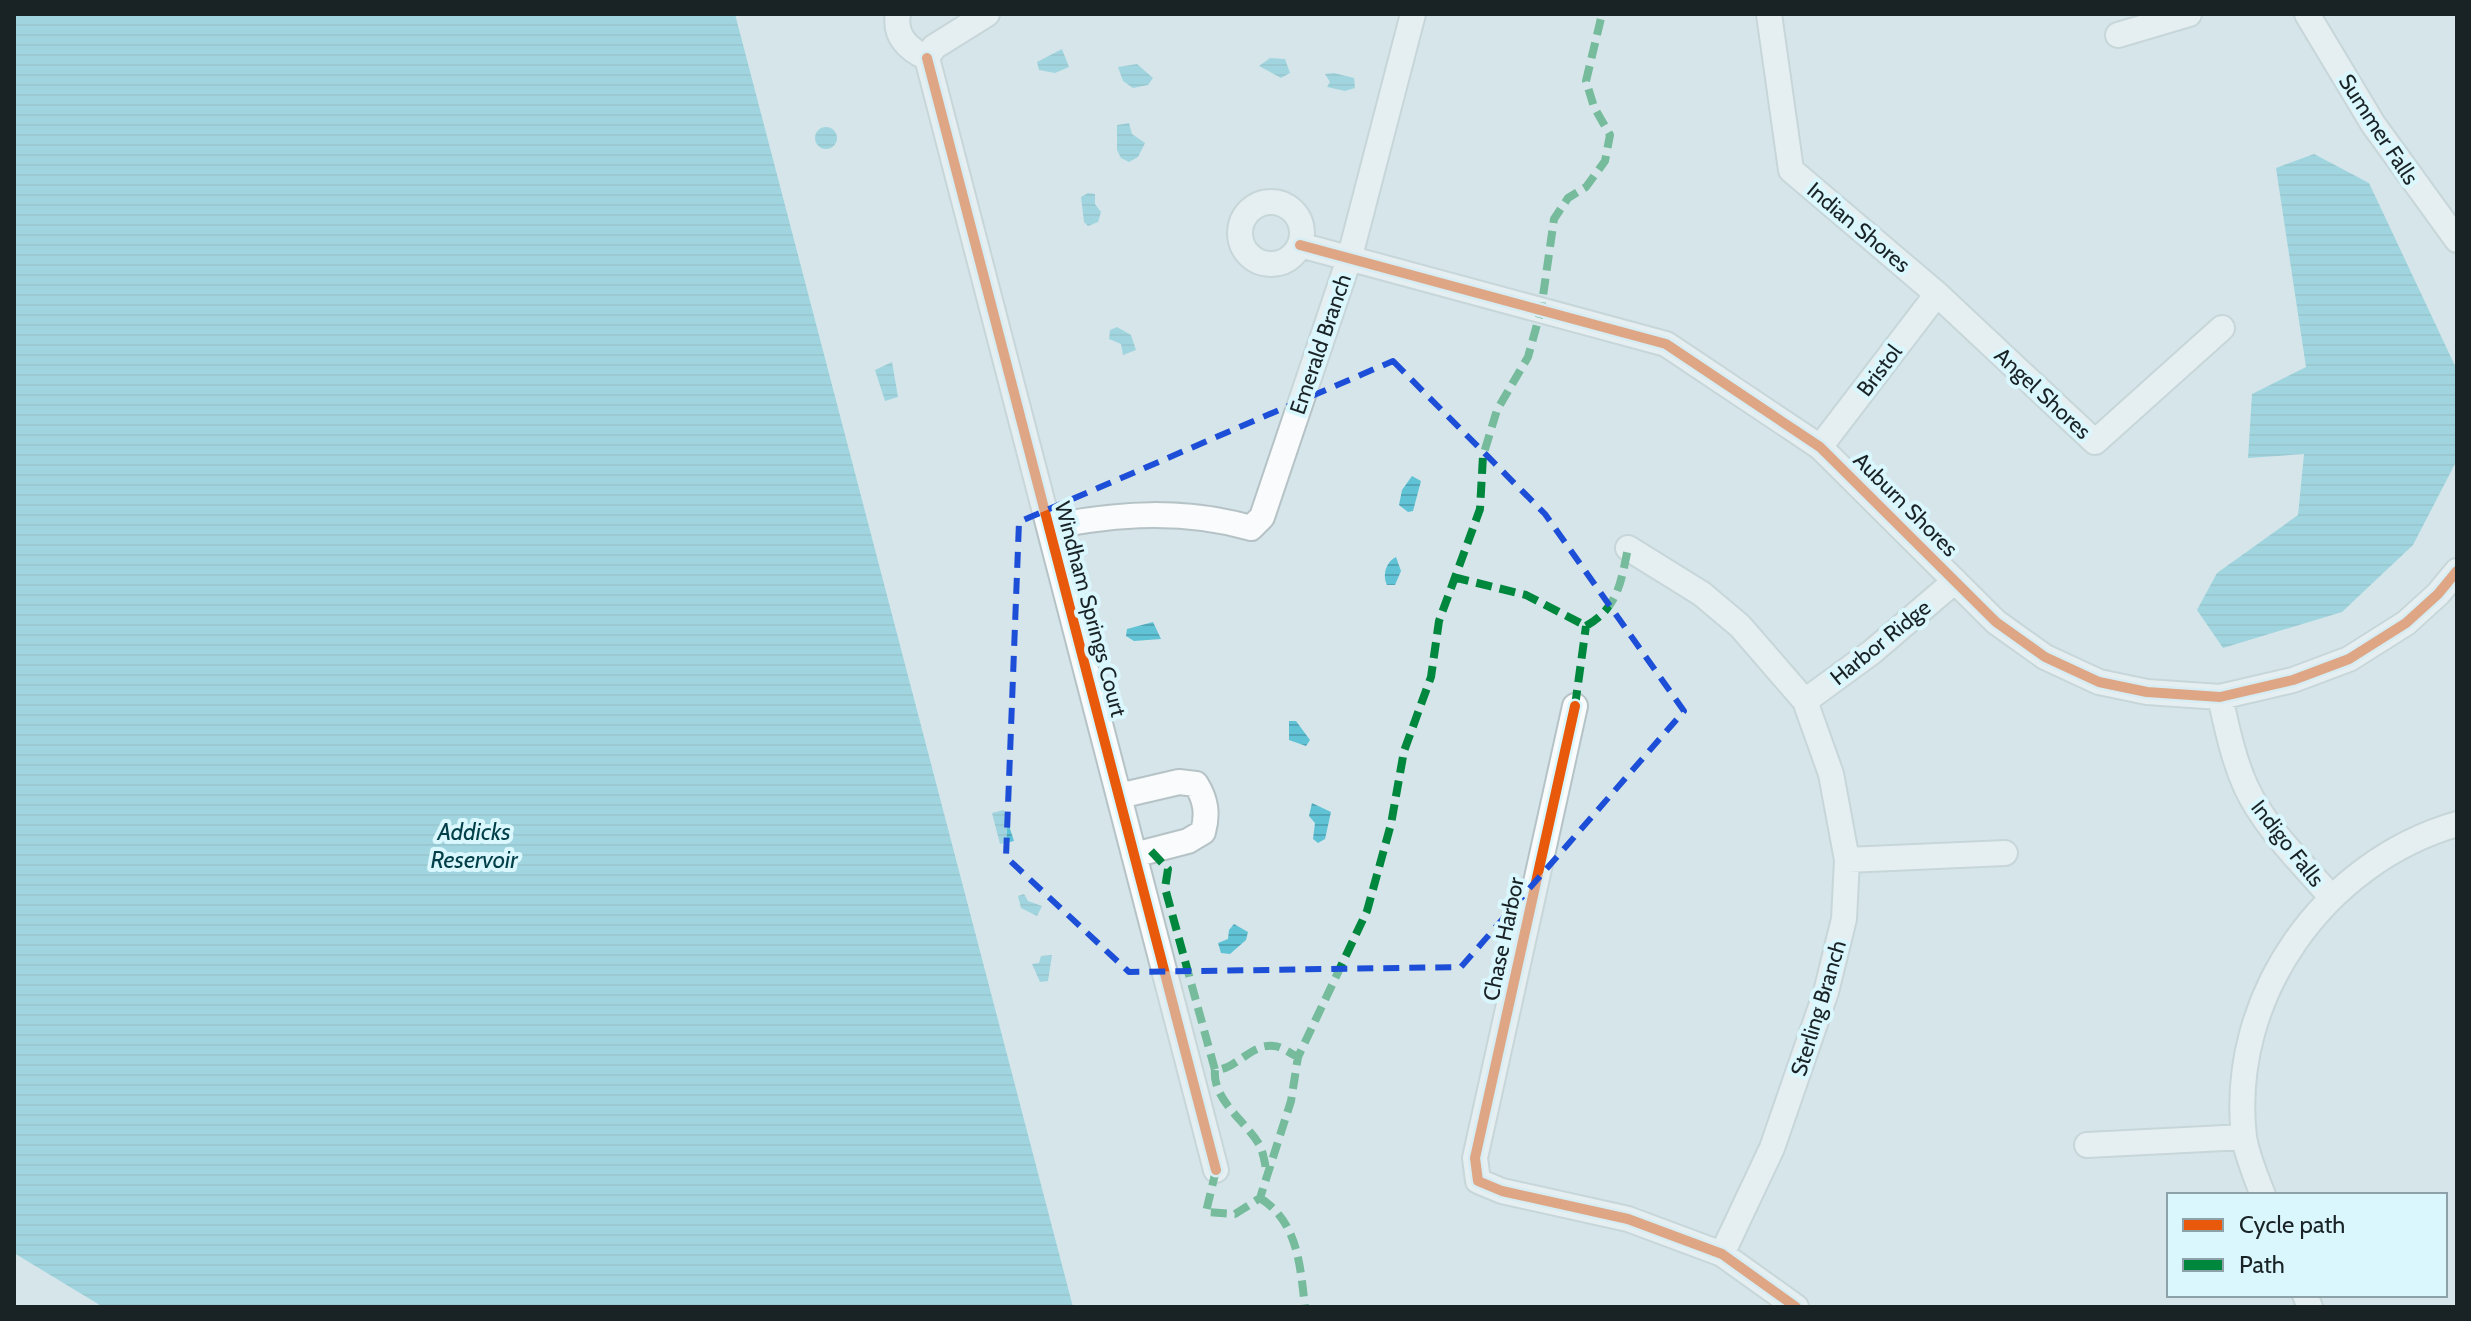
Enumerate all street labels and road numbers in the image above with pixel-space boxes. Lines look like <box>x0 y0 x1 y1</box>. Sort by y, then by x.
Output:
street label: Summer Falls <box>2333 69 2424 190</box>
street label: Indian Shores <box>1802 176 1916 278</box>
street label: Emerald Branch <box>1284 270 1357 418</box>
street label: Bristol <box>1851 338 1908 402</box>
street label: Angel Shores <box>1989 342 2096 445</box>
street label: Auburn Shores <box>1848 447 1963 562</box>
street label: Windham Springs Court <box>1049 499 1132 720</box>
street label: Harbor Ridge <box>1825 594 1936 691</box>
street label: Indigo Falls <box>2245 794 2330 892</box>
street label: Chase Harbor <box>1477 875 1530 1003</box>
street label: Sterling Branch <box>1785 937 1852 1079</box>

